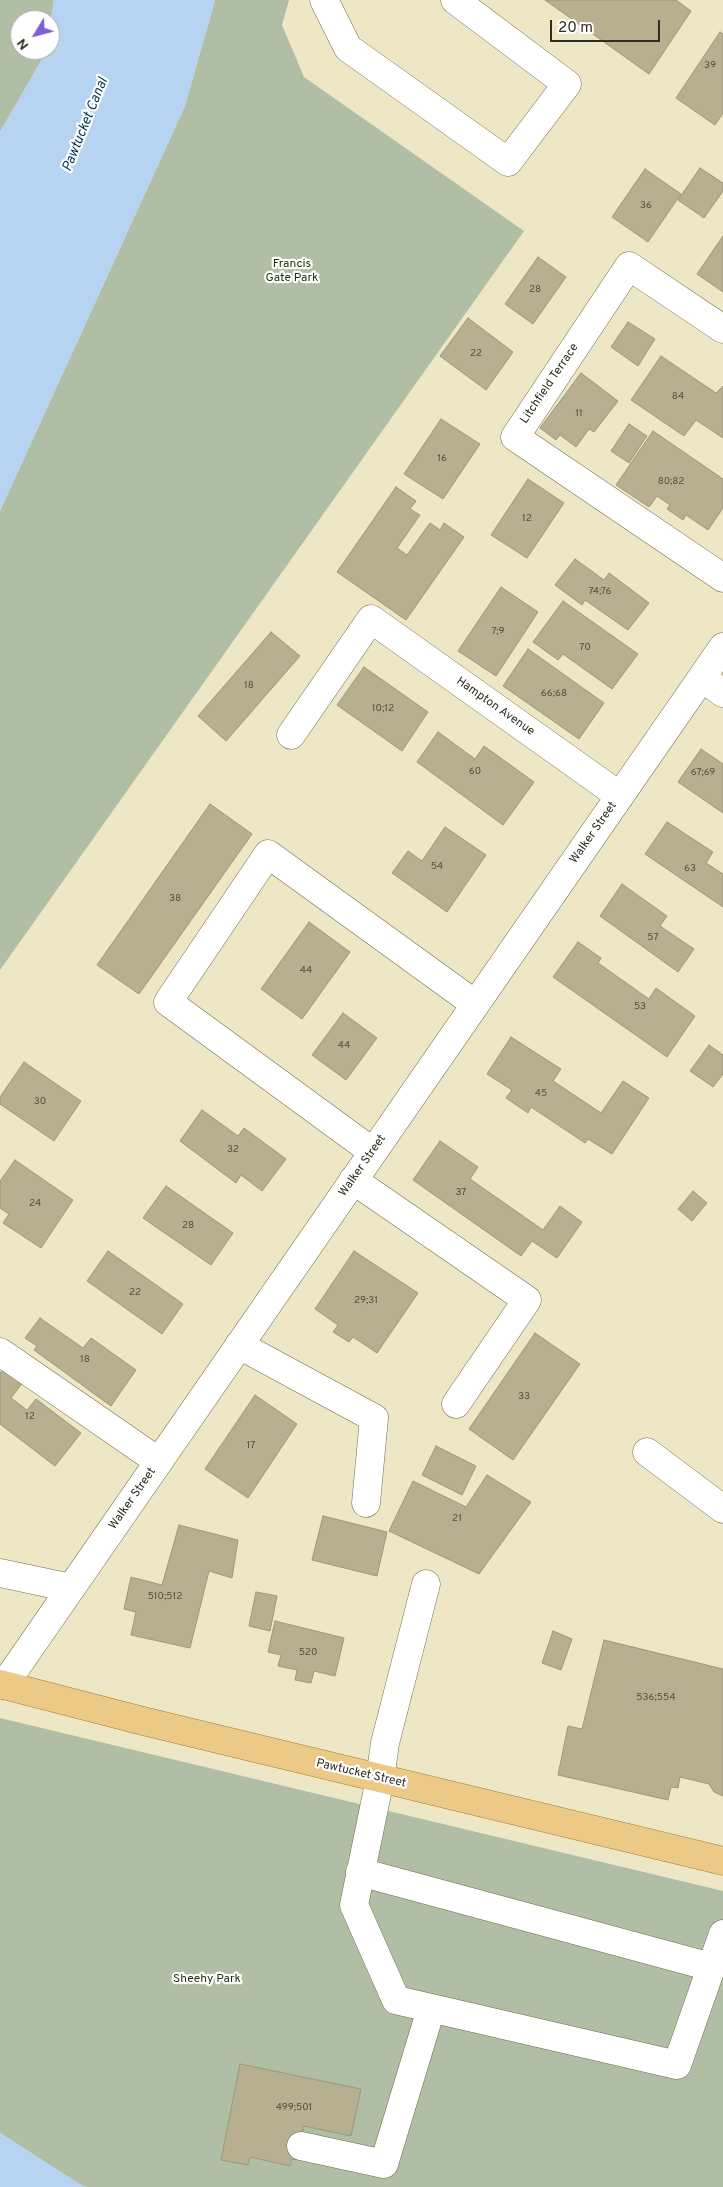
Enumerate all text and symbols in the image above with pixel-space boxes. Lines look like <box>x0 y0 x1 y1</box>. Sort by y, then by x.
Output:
north arrow <box>10 10 60 60</box>
scale bar <box>553 10 663 42</box>
text: 20 m <box>558 19 593 38</box>
text: N <box>14 35 33 53</box>
house number: 39 <box>704 60 716 72</box>
water label: Pawtucket Canal <box>60 76 112 174</box>
house number: 36 <box>640 200 652 212</box>
park label: Francis Gate Park <box>266 258 318 286</box>
house number: 28 <box>529 284 541 296</box>
street label: Litchfield Terrace <box>518 341 582 427</box>
house number: 22 <box>470 348 482 360</box>
house number: 84 <box>672 391 684 403</box>
house number: 11 <box>575 408 583 420</box>
house number: 16 <box>437 453 447 465</box>
house number: 80;82 <box>658 476 684 488</box>
house number: 12 <box>522 513 532 525</box>
house number: 74;76 <box>589 586 611 598</box>
house number: 7;9 <box>491 626 505 638</box>
house number: 70 <box>579 642 591 654</box>
street label: Hampton Avenue <box>453 675 537 739</box>
house number: 18 <box>244 680 254 692</box>
house number: 66;68 <box>541 688 567 700</box>
house number: 10;12 <box>372 703 394 715</box>
house number: 60 <box>469 766 481 778</box>
house number: 67;69 <box>691 767 715 779</box>
street label: Walker Street <box>567 799 621 867</box>
house number: 54 <box>431 861 443 873</box>
house number: 63 <box>684 863 696 875</box>
house number: 38 <box>169 893 181 905</box>
house number: 57 <box>647 932 659 944</box>
house number: 44 <box>300 965 312 977</box>
house number: 53 <box>634 1001 646 1013</box>
house number: 44 <box>338 1040 350 1052</box>
house number: 45 <box>535 1088 547 1100</box>
house number: 30 <box>34 1096 46 1108</box>
street label: Walker Street <box>336 1132 390 1200</box>
house number: 32 <box>227 1144 239 1156</box>
house number: 37 <box>455 1187 467 1199</box>
house number: 24 <box>29 1198 41 1210</box>
house number: 28 <box>182 1220 194 1232</box>
house number: 22 <box>129 1287 141 1299</box>
house number: 29;31 <box>354 1295 378 1307</box>
house number: 18 <box>80 1354 90 1366</box>
house number: 33 <box>518 1391 530 1403</box>
house number: 12 <box>25 1411 35 1423</box>
house number: 17 <box>247 1440 255 1452</box>
street label: Walker Street <box>106 1465 160 1533</box>
house number: 21 <box>452 1513 462 1525</box>
house number: 510;512 <box>148 1591 182 1603</box>
house number: 520 <box>299 1647 317 1659</box>
house number: 536;554 <box>636 1692 676 1704</box>
street label: Pawtucket Street <box>315 1757 407 1791</box>
park label: Sheehy Park <box>173 1973 241 1987</box>
house number: 499;501 <box>276 2102 312 2114</box>

